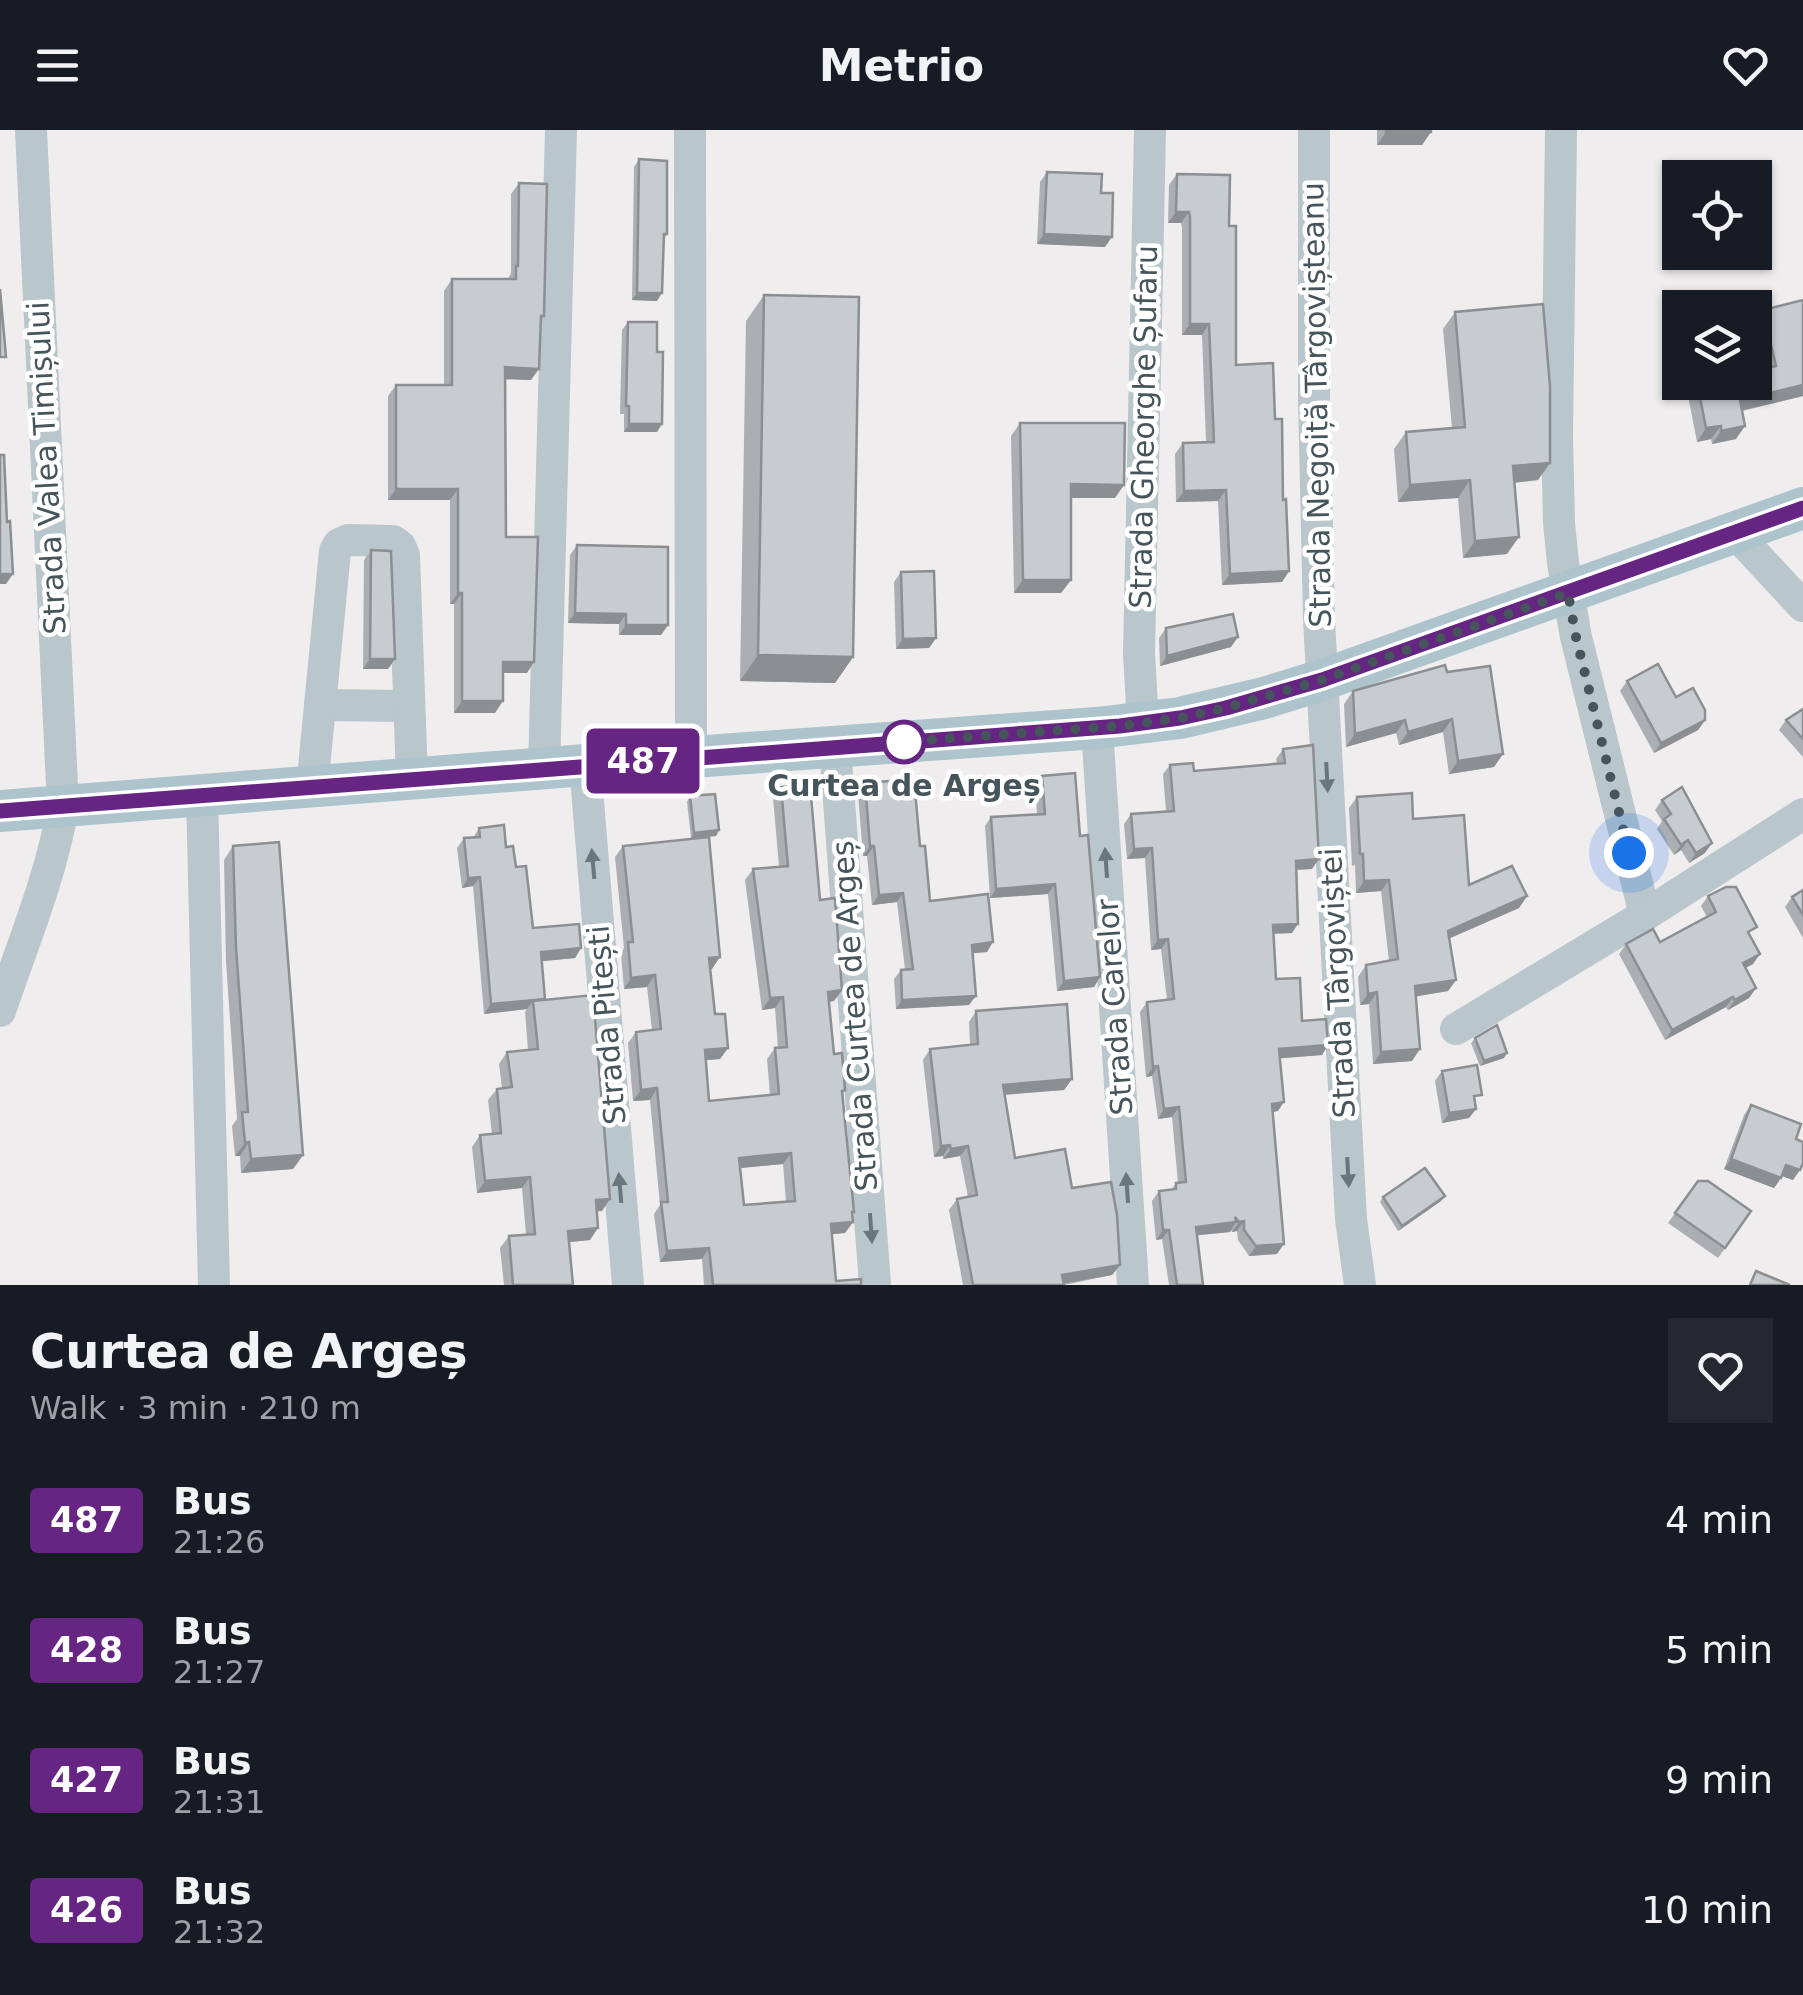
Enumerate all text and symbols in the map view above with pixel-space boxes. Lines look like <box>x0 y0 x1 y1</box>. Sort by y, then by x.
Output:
icon: menu <box>30 38 85 93</box>
icon: heart <box>1718 38 1773 93</box>
text: Metrio <box>819 39 984 92</box>
map controls <box>1662 160 1772 400</box>
button: locate <box>1662 160 1772 270</box>
street label: Strada Negoiță Târgovișteanu <box>1295 182 1338 628</box>
street label: Strada Gheorghe Șufaru <box>1123 245 1164 609</box>
button: layers <box>1662 290 1772 400</box>
street label: Strada Valea Timișului <box>20 301 73 635</box>
marker: Curtea de Argeș <box>883 721 925 763</box>
line badge: 487 <box>586 728 700 794</box>
text: 487 <box>606 741 680 781</box>
one-way arrow <box>1319 762 1335 794</box>
place label: Curtea de Argeș <box>767 768 1041 803</box>
your location <box>1604 828 1654 878</box>
street label: Strada Curtea de Argeș <box>825 840 884 1193</box>
one-way arrow <box>585 847 601 879</box>
one-way arrow <box>1098 847 1114 879</box>
street label: Strada Târgoviștei <box>1313 847 1362 1119</box>
street label: Strada Carelor <box>1089 897 1140 1116</box>
street label: Strada Pitești <box>580 924 633 1126</box>
one-way arrow <box>1340 1156 1356 1188</box>
one-way arrow <box>612 1171 628 1203</box>
one-way arrow <box>1118 1171 1134 1203</box>
one-way arrow <box>863 1213 879 1245</box>
button: heart <box>1668 1318 1773 1423</box>
text: Curtea de Argeș <box>30 1323 468 1379</box>
text: Walk · 3 min · 210 m <box>30 1389 361 1427</box>
text: Bus <box>173 1479 252 1523</box>
text: 4 min <box>1665 1498 1773 1542</box>
text: 487 <box>50 1500 123 1540</box>
text: 21:26 <box>173 1523 265 1561</box>
text: Bus <box>173 1609 252 1653</box>
text: 5 min <box>1665 1628 1773 1672</box>
text: 428 <box>50 1630 123 1670</box>
text: 21:27 <box>173 1653 265 1691</box>
text: Bus <box>173 1739 252 1783</box>
text: 9 min <box>1665 1758 1773 1802</box>
text: 427 <box>50 1760 123 1800</box>
text: 21:31 <box>173 1783 265 1821</box>
text: Bus <box>173 1869 252 1913</box>
text: 10 min <box>1641 1888 1773 1932</box>
text: 426 <box>50 1890 123 1930</box>
text: 21:32 <box>173 1913 265 1951</box>

